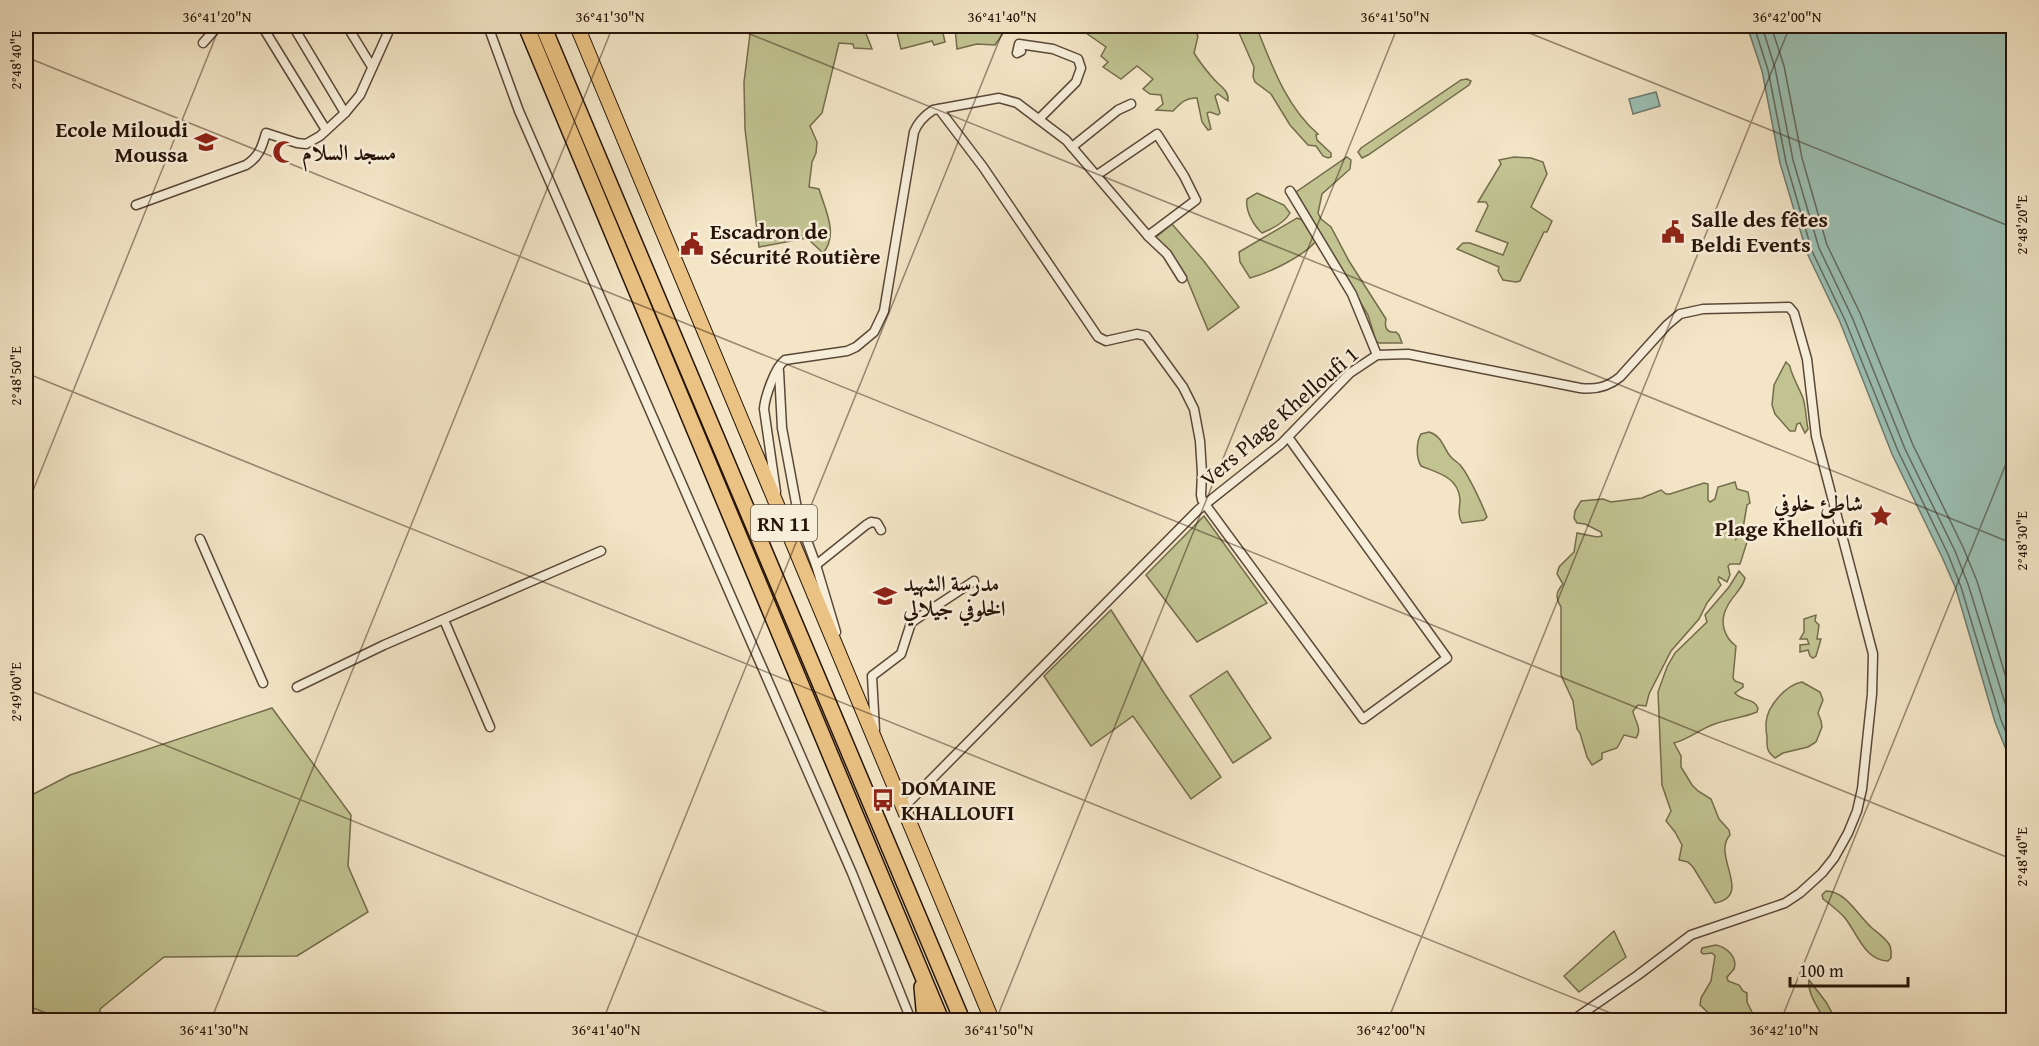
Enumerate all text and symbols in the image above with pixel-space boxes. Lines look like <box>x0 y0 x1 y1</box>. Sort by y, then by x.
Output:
text: 36°41'20"N <box>183 6 252 27</box>
text: 36°41'30"N <box>576 6 645 27</box>
text: 36°41'40"N <box>968 6 1037 27</box>
text: 36°41'50"N <box>1361 6 1430 27</box>
text: 36°42'00"N <box>1753 6 1822 27</box>
text: 2°48'40"E <box>5 30 26 90</box>
place label: Ecole Miloudi Moussa <box>56 113 189 170</box>
school or university icon: Ecole Miloudi Moussa <box>193 129 219 155</box>
place label: مسجد السلام <box>302 136 396 172</box>
mosque icon: مسجد السلام <box>271 139 297 165</box>
text: 2°48'20"E <box>2011 195 2032 255</box>
place label: Salle des fêtes Beldi Events <box>1691 203 1828 260</box>
place label: Escadron de Sécurité Routière <box>710 215 881 272</box>
public building icon: Salle des fêtes Beldi Events <box>1660 219 1686 245</box>
public building icon: Escadron de Sécurité Routière <box>679 231 705 257</box>
street label: Vers Plage Khelloufi 1 <box>1193 338 1365 494</box>
text: 2°48'50"E <box>5 346 26 406</box>
place label: شاطئ خلوفي Plage Khelloufi <box>1715 487 1863 544</box>
place icon: شاطئ خلوفي Plage Khelloufi <box>1868 503 1894 529</box>
road number: RN 11 <box>751 505 817 541</box>
text: 2°48'30"E <box>2011 511 2032 571</box>
place label: مدرسة الشهيد الخلوفي جيلالي <box>902 567 1006 627</box>
school or university icon: مدرسة الشهيد الخلوفي جيلالي <box>872 583 898 609</box>
text: 2°49'00"E <box>5 662 26 722</box>
place label: DOMAINE KHALLOUFI <box>901 771 1015 828</box>
bus stop icon: DOMAINE KHALLOUFI <box>870 787 896 813</box>
text: 2°48'40"E <box>2011 827 2032 887</box>
scale bar <box>1790 950 1908 988</box>
text: 100 m <box>1799 957 1844 984</box>
text: 36°41'30"N <box>180 1019 249 1040</box>
text: 36°41'40"N <box>572 1019 641 1040</box>
text: 36°41'50"N <box>965 1019 1034 1040</box>
text: 36°42'00"N <box>1357 1019 1426 1040</box>
text: 36°42'10"N <box>1750 1019 1819 1040</box>

